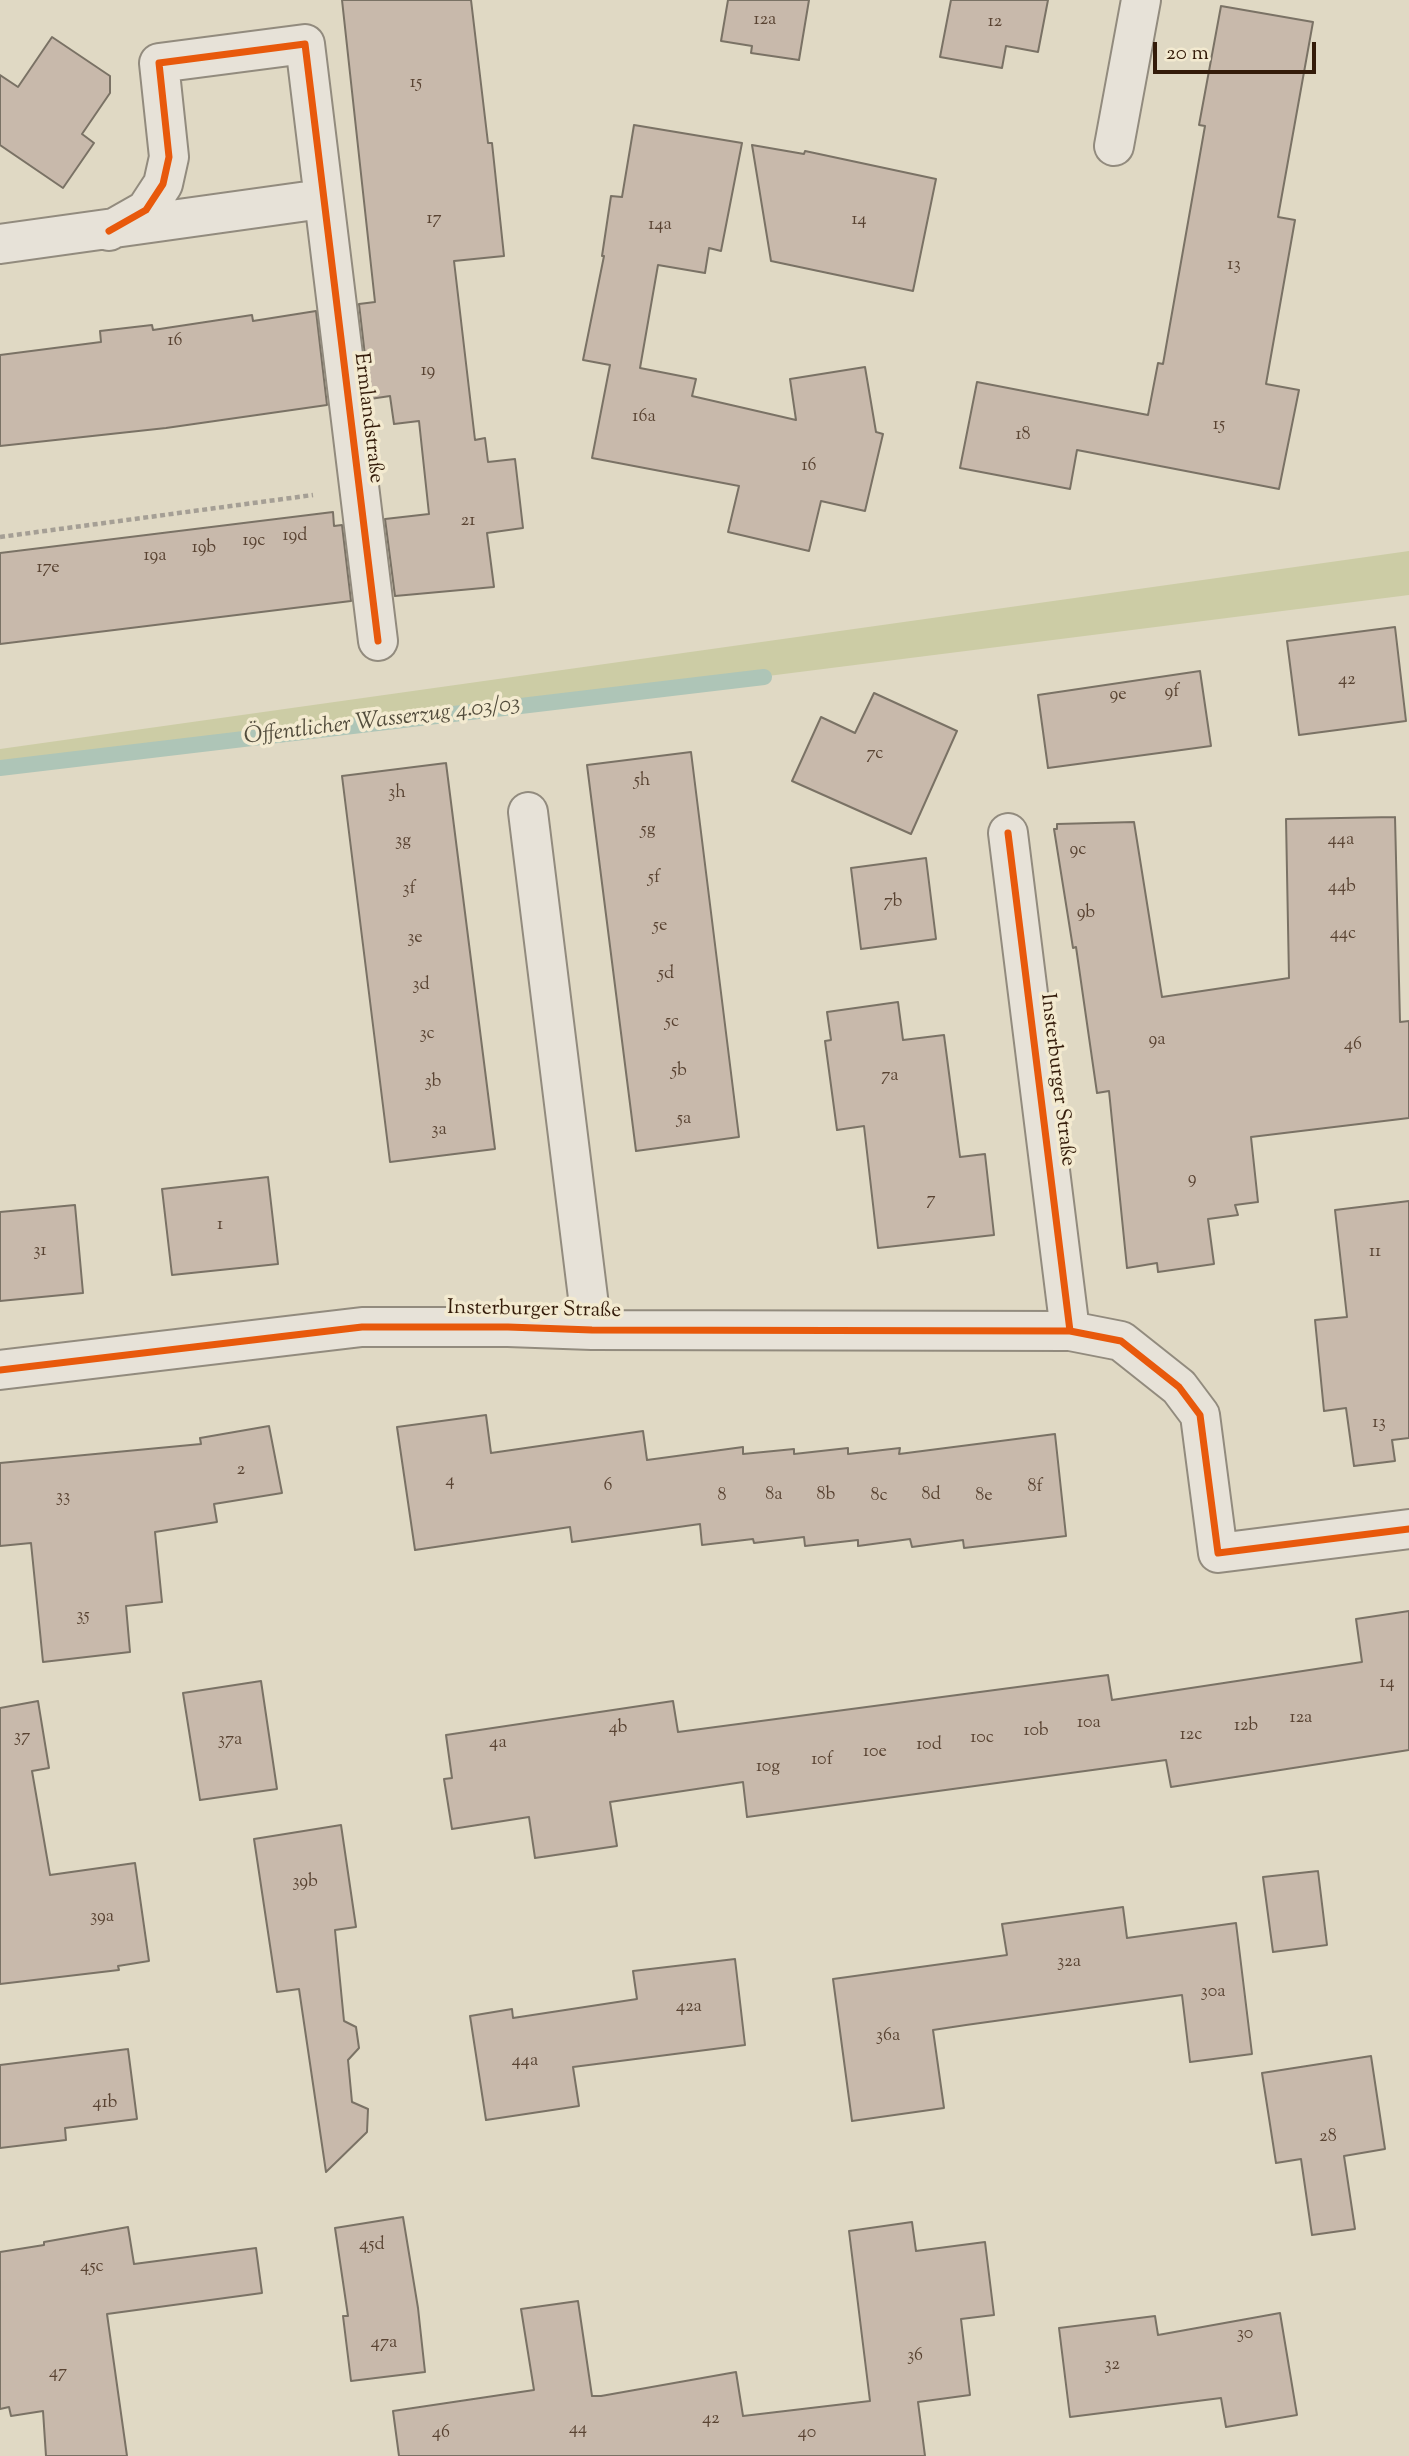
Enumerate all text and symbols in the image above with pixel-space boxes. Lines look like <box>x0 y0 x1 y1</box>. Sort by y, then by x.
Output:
house number: 12a <box>754 10 776 32</box>
house number: 12 <box>988 12 1002 34</box>
scale bar <box>1157 28 1320 72</box>
text: 20 m <box>1166 39 1209 69</box>
house number: 15 <box>410 73 422 95</box>
house number: 17 <box>426 209 442 231</box>
house number: 14 <box>851 210 867 232</box>
house number: 14a <box>648 215 672 237</box>
house number: 13 <box>1227 255 1241 277</box>
house number: 16 <box>167 331 183 353</box>
street label: Ermlandstraße <box>346 351 388 485</box>
house number: 19 <box>421 361 435 383</box>
house number: 16a <box>632 407 656 429</box>
house number: 15 <box>1213 415 1225 437</box>
house number: 18 <box>1015 425 1031 447</box>
house number: 16 <box>801 456 817 478</box>
house number: 21 <box>461 511 475 533</box>
house number: 19d <box>283 526 307 548</box>
house number: 19c <box>243 531 265 553</box>
house number: 19b <box>192 538 216 560</box>
house number: 19a <box>144 546 166 568</box>
house number: 17e <box>36 558 60 580</box>
house number: 42 <box>1338 670 1356 692</box>
house number: 9f <box>1165 682 1179 704</box>
house number: 9e <box>1109 685 1127 707</box>
water label: Öffentlicher Wasserzug 4.03/03 <box>243 691 521 753</box>
house number: 7c <box>867 744 883 766</box>
house number: 5h <box>634 771 650 793</box>
house number: 3h <box>388 783 406 805</box>
house number: 5g <box>641 820 655 842</box>
house number: 44a <box>1328 830 1354 852</box>
house number: 3g <box>395 831 411 853</box>
house number: 9c <box>1070 840 1086 862</box>
house number: 5f <box>648 868 660 890</box>
house number: 44b <box>1328 877 1356 899</box>
house number: 3f <box>402 879 416 901</box>
house number: 7b <box>884 892 902 914</box>
house number: 9b <box>1077 903 1095 925</box>
house number: 5e <box>653 916 667 938</box>
house number: 44c <box>1330 924 1356 946</box>
house number: 3e <box>407 928 423 950</box>
house number: 5d <box>658 964 674 986</box>
house number: 3d <box>412 975 430 997</box>
street label: Insterburger Straße <box>1033 992 1079 1168</box>
house number: 5c <box>665 1012 679 1034</box>
house number: 3c <box>419 1024 435 1046</box>
house number: 9a <box>1148 1030 1166 1052</box>
house number: 46 <box>1344 1035 1362 1057</box>
house number: 5b <box>671 1061 687 1083</box>
house number: 7a <box>881 1066 899 1088</box>
house number: 3b <box>425 1072 441 1094</box>
house number: 5a <box>677 1109 691 1131</box>
house number: 3a <box>431 1120 447 1142</box>
house number: 9 <box>1188 1169 1196 1191</box>
house number: 7 <box>926 1190 936 1212</box>
house number: 1 <box>217 1215 223 1237</box>
house number: 31 <box>33 1241 47 1263</box>
house number: 11 <box>1369 1242 1381 1264</box>
street label: Insterburger Straße <box>447 1297 621 1325</box>
house number: 13 <box>1372 1413 1386 1435</box>
house number: 2 <box>237 1460 245 1482</box>
house number: 4 <box>445 1471 455 1493</box>
house number: 6 <box>604 1476 612 1498</box>
house number: 8f <box>1027 1477 1043 1499</box>
house number: 8a <box>765 1485 783 1507</box>
house number: 8b <box>817 1485 835 1507</box>
house number: 8d <box>921 1485 941 1507</box>
house number: 8 <box>718 1486 726 1508</box>
house number: 8c <box>870 1486 888 1508</box>
house number: 8e <box>975 1486 993 1508</box>
house number: 33 <box>56 1487 70 1509</box>
house number: 35 <box>76 1606 90 1628</box>
house number: 14 <box>1379 1673 1395 1695</box>
house number: 12a <box>1290 1708 1312 1730</box>
house number: 10a <box>1077 1713 1101 1735</box>
house number: 12b <box>1234 1716 1258 1738</box>
house number: 4b <box>609 1718 627 1740</box>
house number: 10b <box>1023 1721 1049 1743</box>
house number: 12c <box>1180 1725 1202 1747</box>
house number: 37 <box>14 1727 30 1749</box>
house number: 10c <box>970 1728 994 1750</box>
house number: 37a <box>218 1730 242 1752</box>
house number: 4a <box>489 1733 507 1755</box>
house number: 10d <box>916 1735 942 1757</box>
house number: 10e <box>863 1742 887 1764</box>
house number: 10f <box>811 1750 833 1772</box>
house number: 10g <box>756 1757 780 1779</box>
house number: 39b <box>292 1872 318 1894</box>
house number: 39a <box>90 1907 114 1929</box>
house number: 32a <box>1057 1952 1081 1974</box>
house number: 30a <box>1201 1982 1225 2004</box>
house number: 42a <box>676 1997 702 2019</box>
house number: 36a <box>876 2026 900 2048</box>
house number: 44a <box>512 2051 538 2073</box>
house number: 41b <box>93 2093 117 2115</box>
house number: 28 <box>1319 2127 1337 2149</box>
house number: 45d <box>359 2235 385 2257</box>
house number: 45c <box>80 2257 104 2279</box>
house number: 30 <box>1237 2324 1253 2346</box>
house number: 47a <box>371 2333 397 2355</box>
house number: 36 <box>907 2346 923 2368</box>
house number: 32 <box>1104 2355 1120 2377</box>
house number: 47 <box>49 2363 67 2385</box>
house number: 42 <box>702 2409 720 2431</box>
house number: 44 <box>569 2419 587 2441</box>
house number: 46 <box>432 2423 450 2445</box>
house number: 40 <box>798 2423 816 2445</box>

